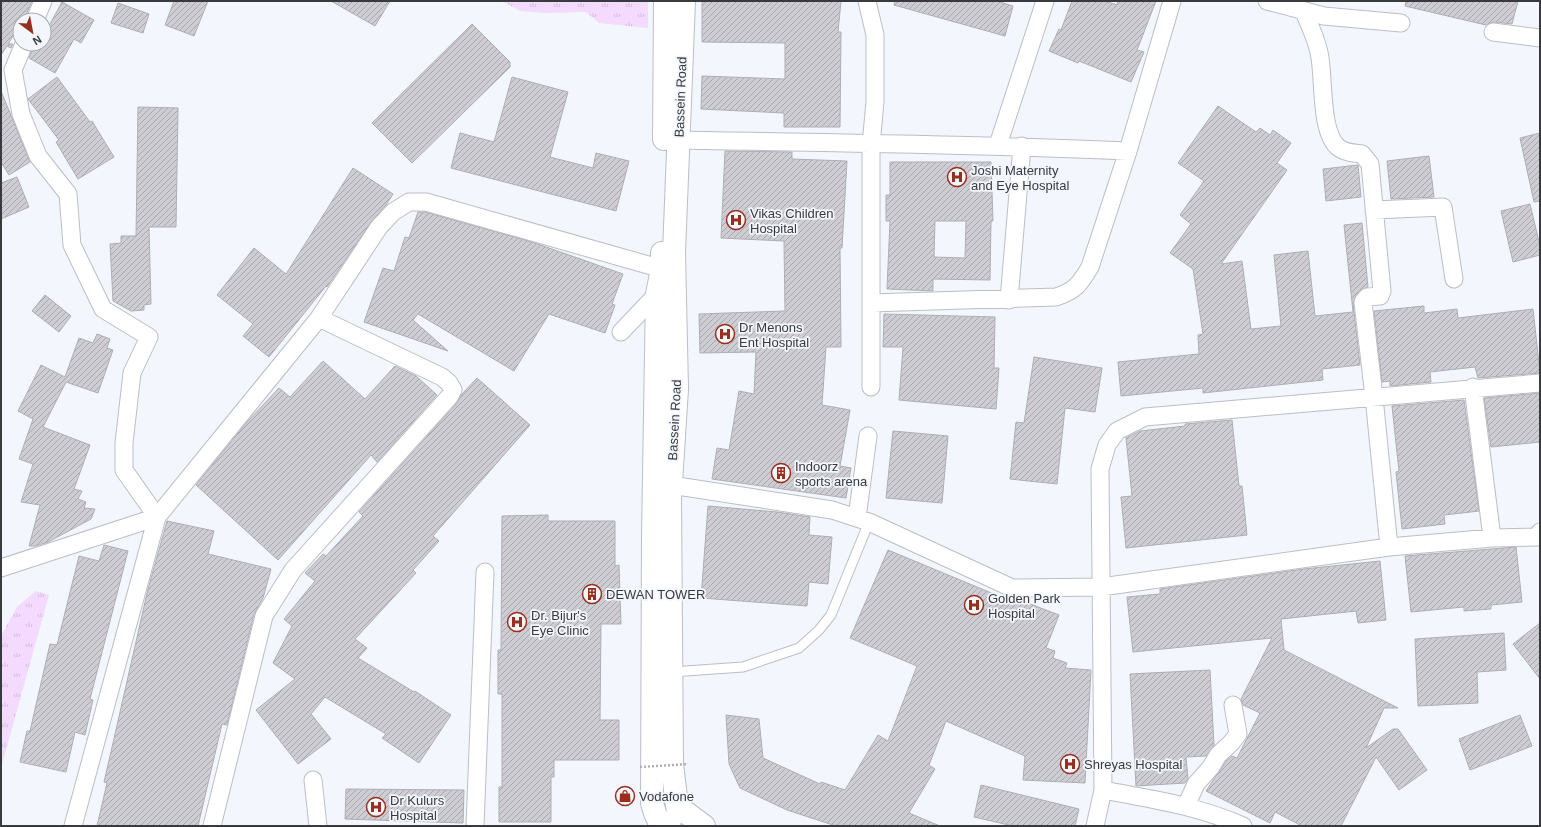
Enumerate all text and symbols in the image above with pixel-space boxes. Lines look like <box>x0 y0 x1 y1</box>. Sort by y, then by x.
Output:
north arrow <box>12 12 52 52</box>
text: N <box>31 33 44 48</box>
street label: Bassein Road <box>672 56 689 138</box>
place label: Joshi Maternity and Eye Hospital <box>971 163 1069 193</box>
hospital icon: Joshi Maternity and Eye Hospital <box>946 166 968 188</box>
place label: Vikas Children Hospital <box>750 206 834 236</box>
hospital icon: Vikas Children Hospital <box>725 209 747 231</box>
place label: Dr Menons Ent Hospital <box>739 320 809 350</box>
hospital icon: Dr Menons Ent Hospital <box>714 323 736 345</box>
street label: Bassein Road <box>665 379 684 461</box>
place label: Indoorz sports arena <box>795 459 868 489</box>
building icon: Indoorz sports arena <box>770 462 792 484</box>
building icon: DEWAN TOWER <box>581 583 603 605</box>
place label: DEWAN TOWER <box>606 587 705 602</box>
place label: Golden Park Hospital <box>988 591 1061 621</box>
hospital icon: Golden Park Hospital <box>963 594 985 616</box>
place label: Dr. Bijur's Eye Clinic <box>531 608 589 638</box>
hospital icon: Dr. Bijur's Eye Clinic <box>506 611 528 633</box>
hospital icon: Shreyas Hospital <box>1059 753 1081 775</box>
place label: Shreyas Hospital <box>1084 757 1182 772</box>
shop icon: Vodafone <box>614 785 636 807</box>
place label: Vodafone <box>639 789 694 804</box>
place label: Dr Kulurs Hospital <box>390 793 445 823</box>
hospital icon: Dr Kulurs Hospital <box>365 796 387 818</box>

